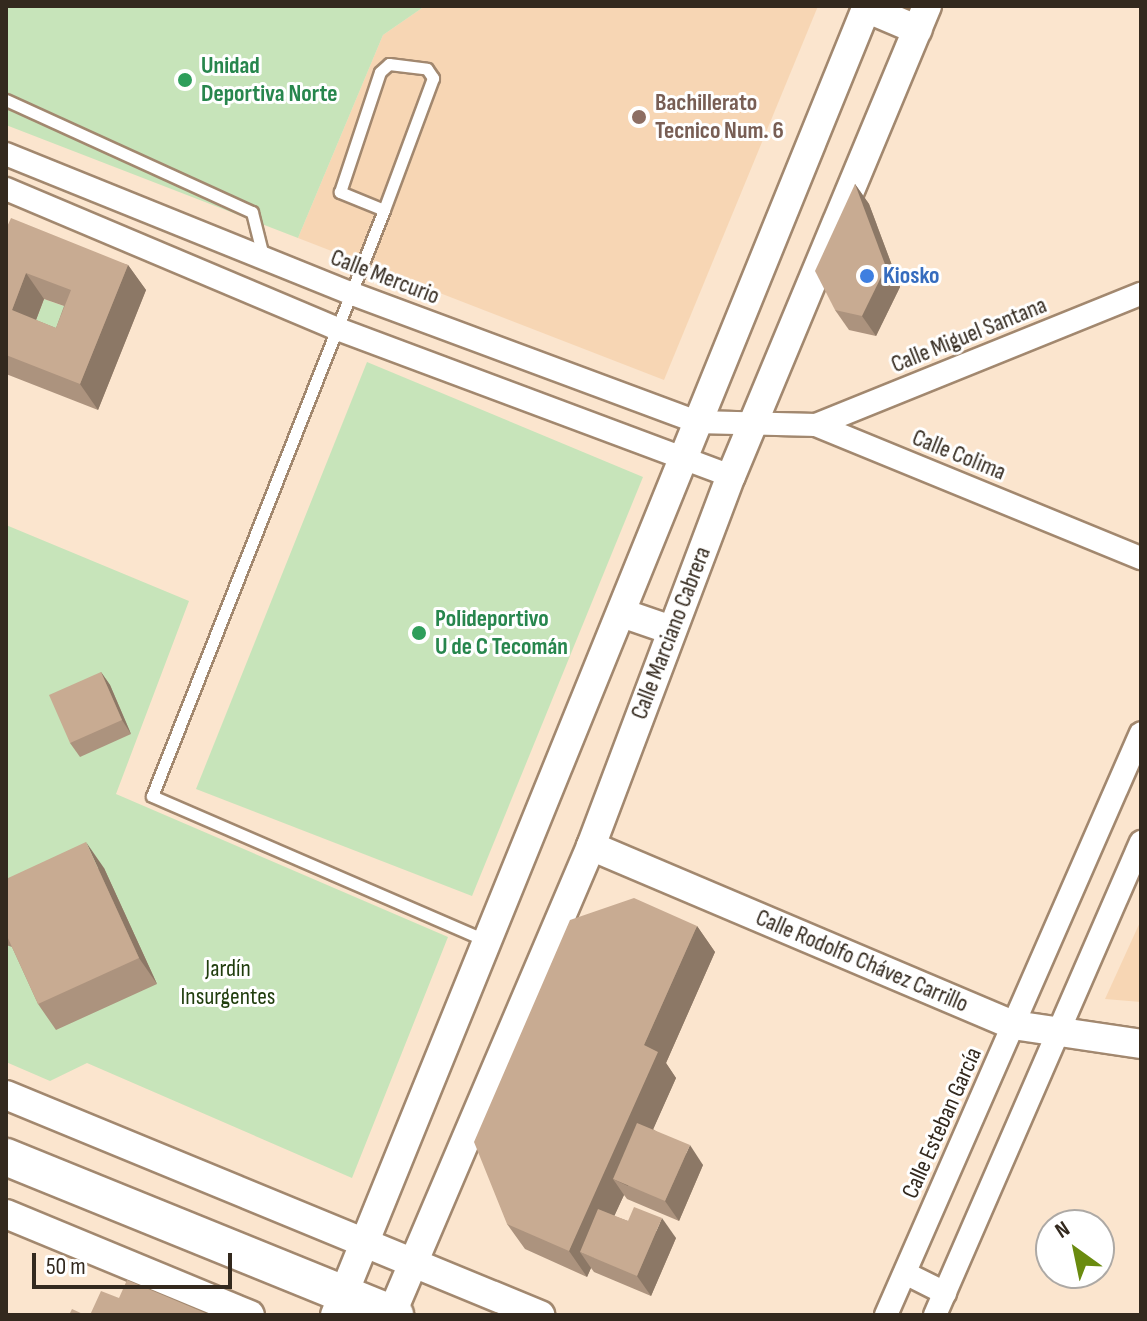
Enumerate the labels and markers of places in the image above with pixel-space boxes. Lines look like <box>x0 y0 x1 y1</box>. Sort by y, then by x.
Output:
place label: Unidad Deportiva Norte <box>201 52 337 108</box>
marker: Unidad Deportiva Norte <box>176 71 194 89</box>
place label: Bachillerato Tecnico Num. 6 <box>655 89 784 145</box>
marker: Bachillerato Tecnico Num. 6 <box>630 108 648 126</box>
place label: Kiosko <box>883 262 940 290</box>
marker: Kiosko <box>858 267 876 285</box>
place label: Polideportivo U de C Tecomán <box>435 605 568 661</box>
marker: Polideportivo U de C Tecomán <box>410 624 428 642</box>

